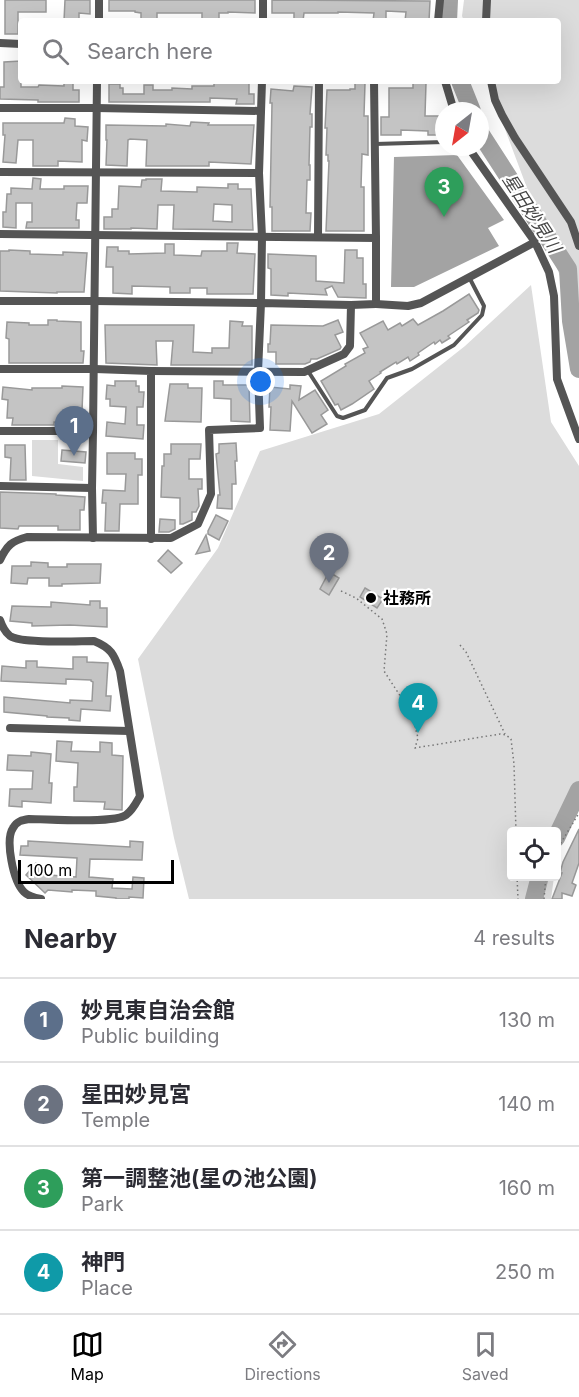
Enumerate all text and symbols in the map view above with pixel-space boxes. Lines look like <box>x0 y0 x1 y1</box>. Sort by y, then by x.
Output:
search box <box>18 18 561 84</box>
icon: search <box>39 35 72 68</box>
text: Search here <box>87 38 213 64</box>
north arrow <box>435 102 489 156</box>
pin: 3 <box>424 168 464 217</box>
water label: 星田妙見川 <box>499 170 566 258</box>
your location <box>246 367 275 396</box>
pin: 1 <box>54 406 94 456</box>
pin: 2 <box>310 534 348 583</box>
place label: 社務所 <box>383 588 431 608</box>
marker: 社務所 <box>364 591 378 605</box>
pin: 4 <box>398 684 438 733</box>
map controls <box>507 827 561 881</box>
button: locate <box>507 827 561 881</box>
scale bar <box>18 857 174 884</box>
text: 100 m <box>27 860 72 880</box>
text: Nearby <box>24 923 117 954</box>
text: 4 results <box>473 926 555 950</box>
text: 妙見東自治会館 <box>81 997 235 1023</box>
text: 1 <box>39 1008 48 1032</box>
text: 130 m <box>499 1008 555 1032</box>
text: Public building <box>81 1024 220 1048</box>
text: 星田妙見宮 <box>81 1081 191 1107</box>
text: 2 <box>37 1092 50 1116</box>
text: 140 m <box>498 1092 555 1116</box>
text: Temple <box>81 1108 150 1132</box>
text: 第一調整池(星の池公園) <box>81 1165 318 1191</box>
text: 3 <box>37 1176 50 1200</box>
text: 160 m <box>499 1176 555 1200</box>
text: Park <box>81 1192 124 1216</box>
text: 神門 <box>81 1249 125 1275</box>
text: 4 <box>37 1260 50 1284</box>
text: 250 m <box>495 1260 555 1284</box>
text: Place <box>81 1276 133 1300</box>
tab: Map <box>70 1328 104 1384</box>
tab: Directions <box>245 1328 321 1384</box>
tab: Saved <box>462 1328 509 1384</box>

